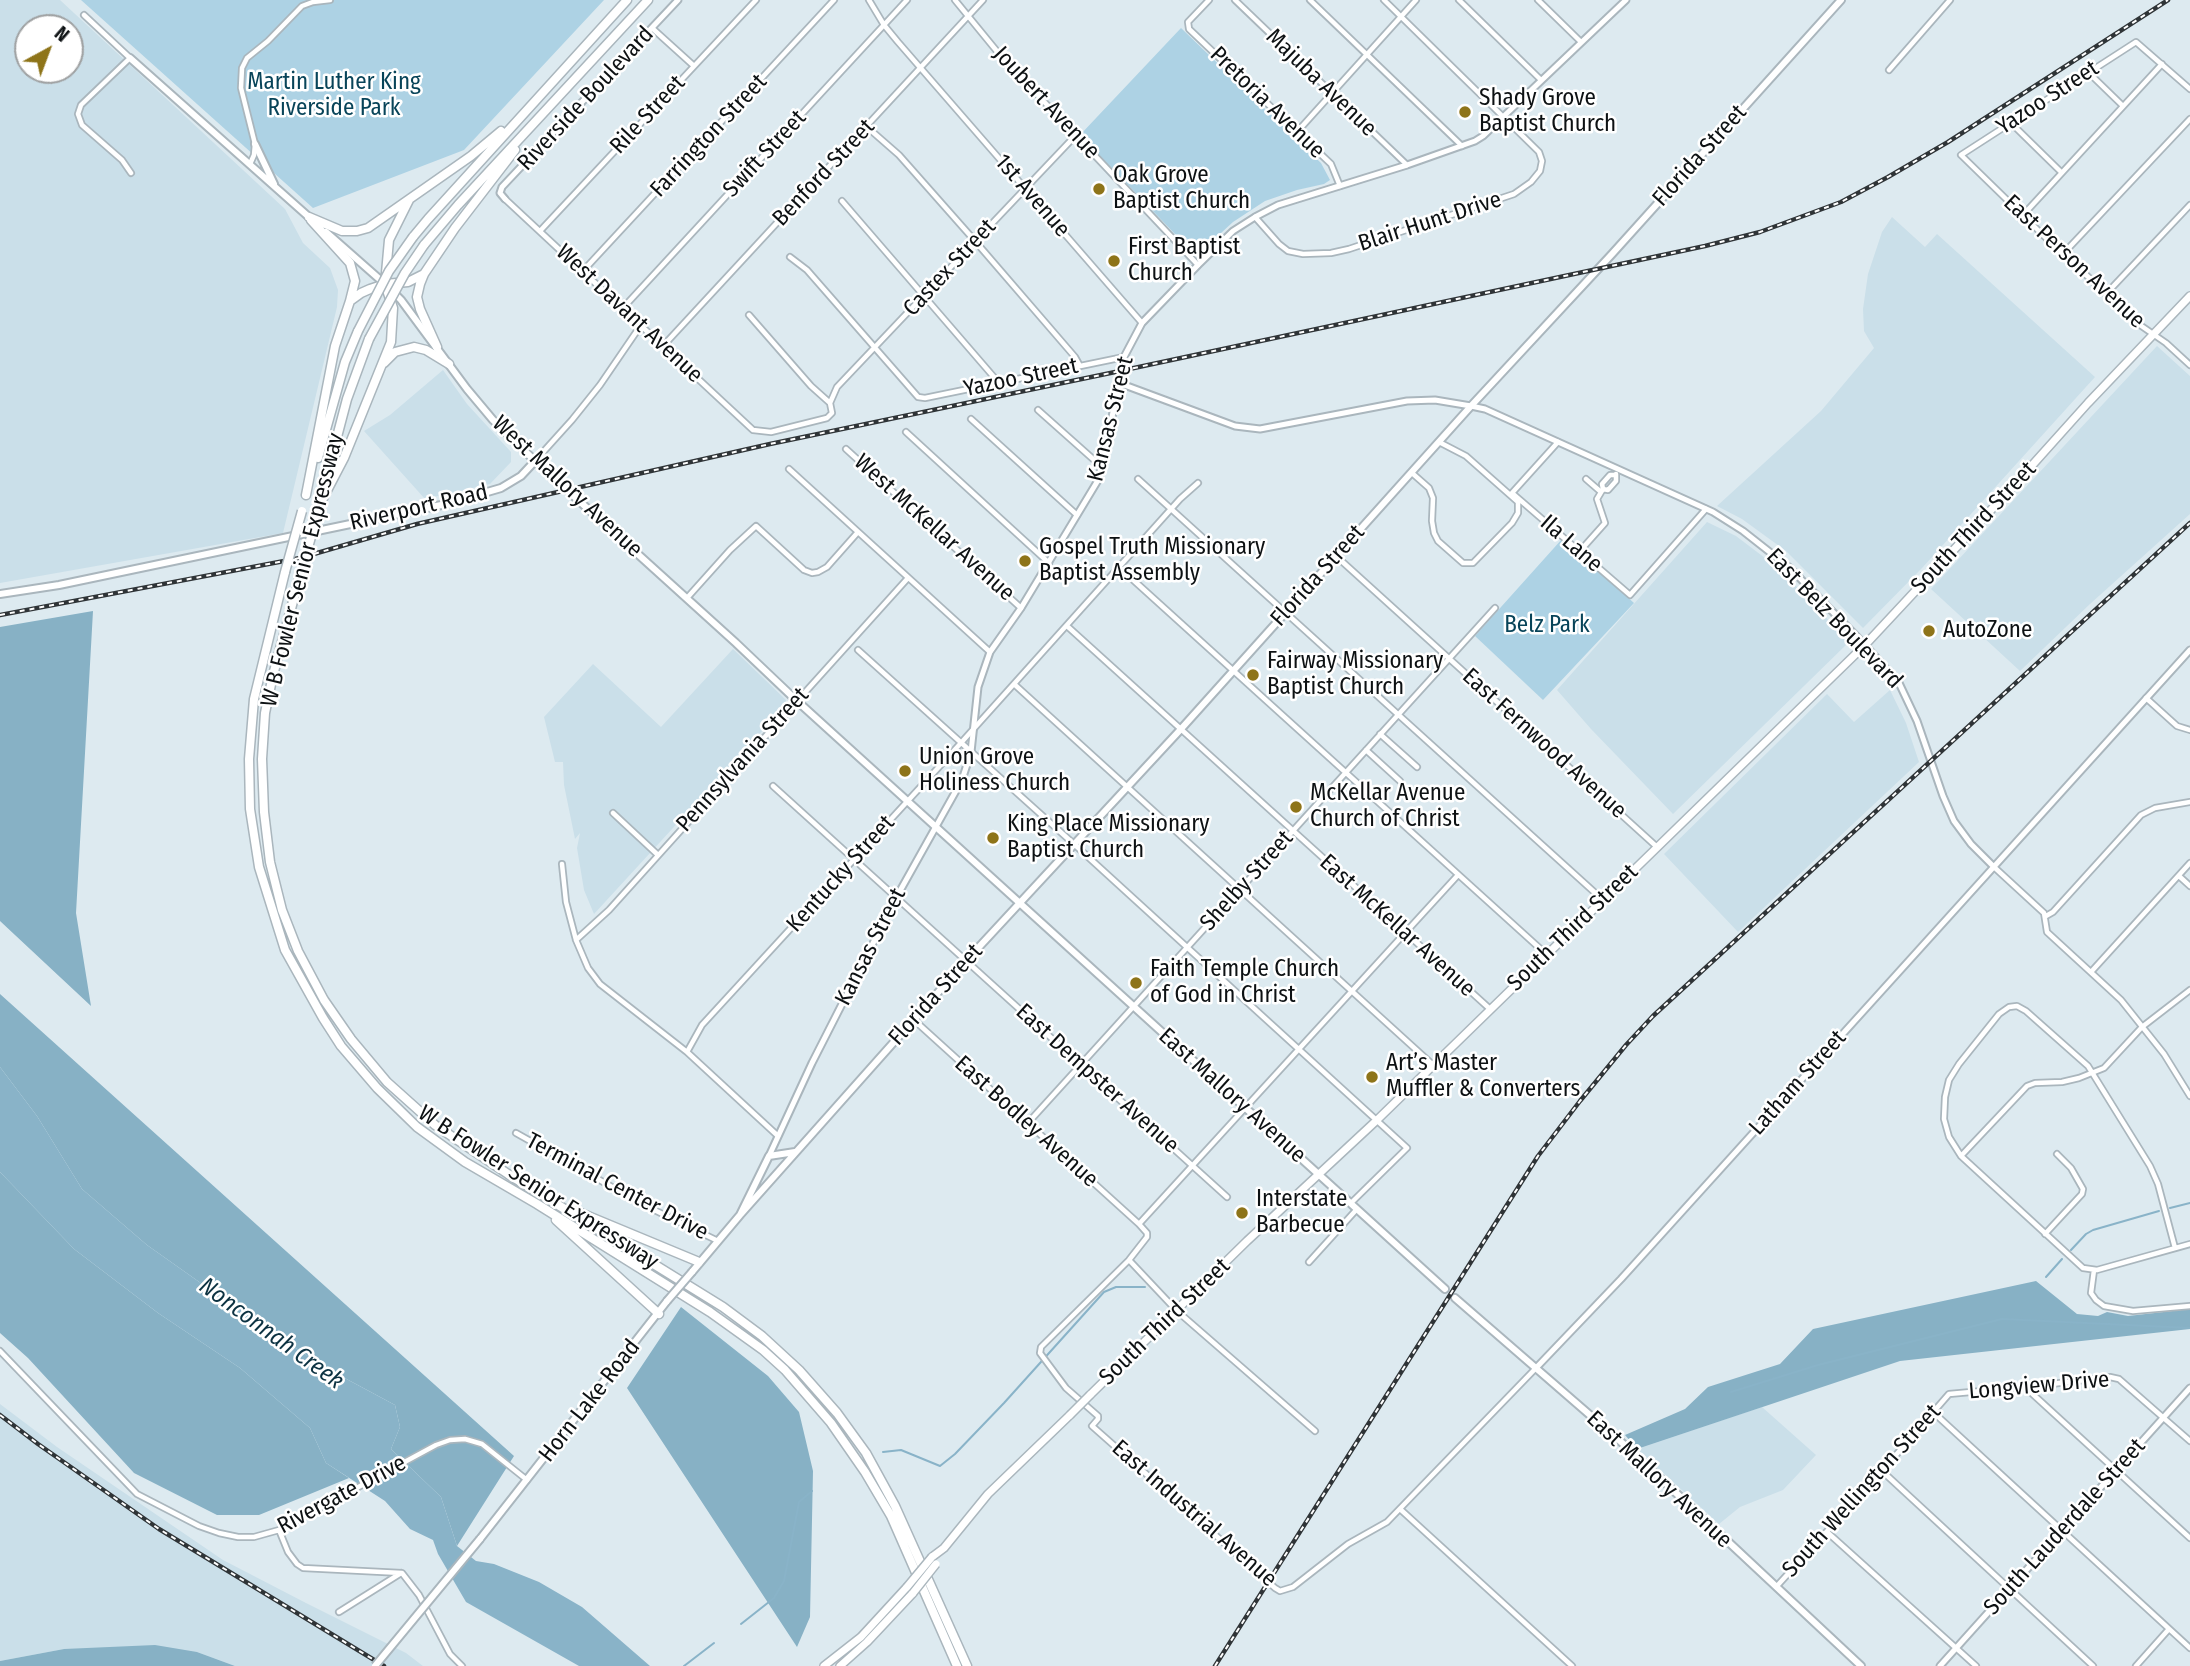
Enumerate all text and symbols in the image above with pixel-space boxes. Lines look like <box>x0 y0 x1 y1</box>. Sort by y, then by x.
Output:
north arrow <box>14 14 84 84</box>
street label: Riverside Boulevard <box>512 21 660 177</box>
text: N <box>50 22 74 47</box>
street label: Majuba Avenue <box>1260 23 1382 143</box>
street label: Joubert Avenue <box>987 41 1105 165</box>
street label: Pretoria Avenue <box>1204 41 1330 165</box>
street label: Yazoo Street <box>1992 55 2104 141</box>
park label: Martin Luther King Riverside Park <box>247 69 421 123</box>
street label: Farrington Street <box>645 69 773 203</box>
street label: Rile Street <box>605 70 691 160</box>
place label: Shady Grove Baptist Church <box>1479 85 1616 139</box>
street label: Florida Street <box>1647 99 1753 213</box>
marker: Shady Grove Baptist Church <box>1457 104 1473 120</box>
street label: Swift Street <box>718 105 812 203</box>
street label: Benford Street <box>767 114 881 232</box>
street label: 1st Avenue <box>989 149 1075 243</box>
place label: Oak Grove Baptist Church <box>1113 162 1250 216</box>
marker: Oak Grove Baptist Church <box>1091 181 1107 197</box>
street label: Blair Hunt Drive <box>1355 186 1505 258</box>
street label: East Person Avenue <box>1998 189 2150 335</box>
street label: Castex Street <box>898 214 1002 322</box>
place label: First Baptist Church <box>1128 234 1240 288</box>
street label: West Davant Avenue <box>550 239 708 389</box>
marker: First Baptist Church <box>1106 253 1122 269</box>
street label: Yazoo Street <box>961 352 1081 404</box>
street label: Kansas Street <box>1082 354 1140 484</box>
street label: West Mallory Avenue <box>486 410 648 564</box>
street label: W B Fowler Senior Expressway <box>256 430 350 710</box>
street label: West McKellar Avenue <box>848 449 1020 607</box>
street label: South Third Street <box>1906 456 2042 600</box>
street label: Riverport Road <box>347 479 491 537</box>
street label: Ila Lane <box>1534 509 1608 579</box>
street label: Florida Street <box>1265 519 1371 633</box>
place label: Gospel Truth Missionary Baptist Assembly <box>1039 534 1265 588</box>
street label: East Belz Boulevard <box>1760 543 1908 695</box>
marker: Gospel Truth Missionary Baptist Assembly <box>1017 553 1033 569</box>
park label: Belz Park <box>1504 612 1590 640</box>
place label: AutoZone <box>1943 617 2032 645</box>
marker: AutoZone <box>1921 623 1937 639</box>
place label: Fairway Missionary Baptist Church <box>1267 648 1443 702</box>
street label: East Fernwood Avenue <box>1456 663 1632 825</box>
marker: Fairway Missionary Baptist Church <box>1245 667 1261 683</box>
street label: Pennsylvania Street <box>671 682 815 838</box>
place label: Union Grove Holiness Church <box>919 744 1070 798</box>
marker: Union Grove Holiness Church <box>897 763 913 779</box>
place label: McKellar Avenue Church of Christ <box>1310 780 1465 834</box>
marker: McKellar Avenue Church of Christ <box>1288 799 1304 815</box>
street label: Kentucky Street <box>781 810 901 938</box>
place label: King Place Missionary Baptist Church <box>1007 811 1210 865</box>
street label: Shelby Street <box>1195 825 1299 937</box>
marker: King Place Missionary Baptist Church <box>985 830 1001 846</box>
street label: East McKellar Avenue <box>1314 849 1480 1003</box>
street label: South Third Street <box>1502 859 1644 997</box>
street label: Kansas Street <box>830 884 912 1010</box>
street label: Florida Street <box>883 938 989 1052</box>
place label: Faith Temple Church of God in Christ <box>1150 956 1339 1010</box>
marker: Faith Temple Church of God in Christ <box>1128 975 1144 991</box>
street label: East Dempster Avenue <box>1010 999 1184 1159</box>
street label: East Mallory Avenue <box>1153 1023 1311 1169</box>
street label: Latham Street <box>1744 1025 1852 1141</box>
street label: East Bodley Avenue <box>949 1050 1103 1194</box>
place label: Art’s Master Muffler & Converters <box>1386 1050 1580 1104</box>
marker: Art’s Master Muffler & Converters <box>1364 1069 1380 1085</box>
street label: W B Fowler Senior Expressway <box>413 1100 663 1276</box>
street label: Terminal Center Drive <box>521 1127 713 1247</box>
place label: Interstate Barbecue <box>1256 1186 1347 1240</box>
marker: Interstate Barbecue <box>1234 1205 1250 1221</box>
street label: South Third Street <box>1094 1253 1236 1391</box>
water label: Nonconnah Creek <box>193 1272 349 1396</box>
street label: Horn Lake Road <box>534 1334 646 1468</box>
street label: Longview Drive <box>1967 1366 2111 1406</box>
street label: South Wellington Street <box>1777 1399 1947 1583</box>
street label: East Mallory Avenue <box>1581 1406 1737 1554</box>
street label: South Lauderdale Street <box>1979 1433 2151 1621</box>
street label: East Industrial Avenue <box>1106 1435 1282 1593</box>
street label: Rivergate Drive <box>273 1450 411 1540</box>

